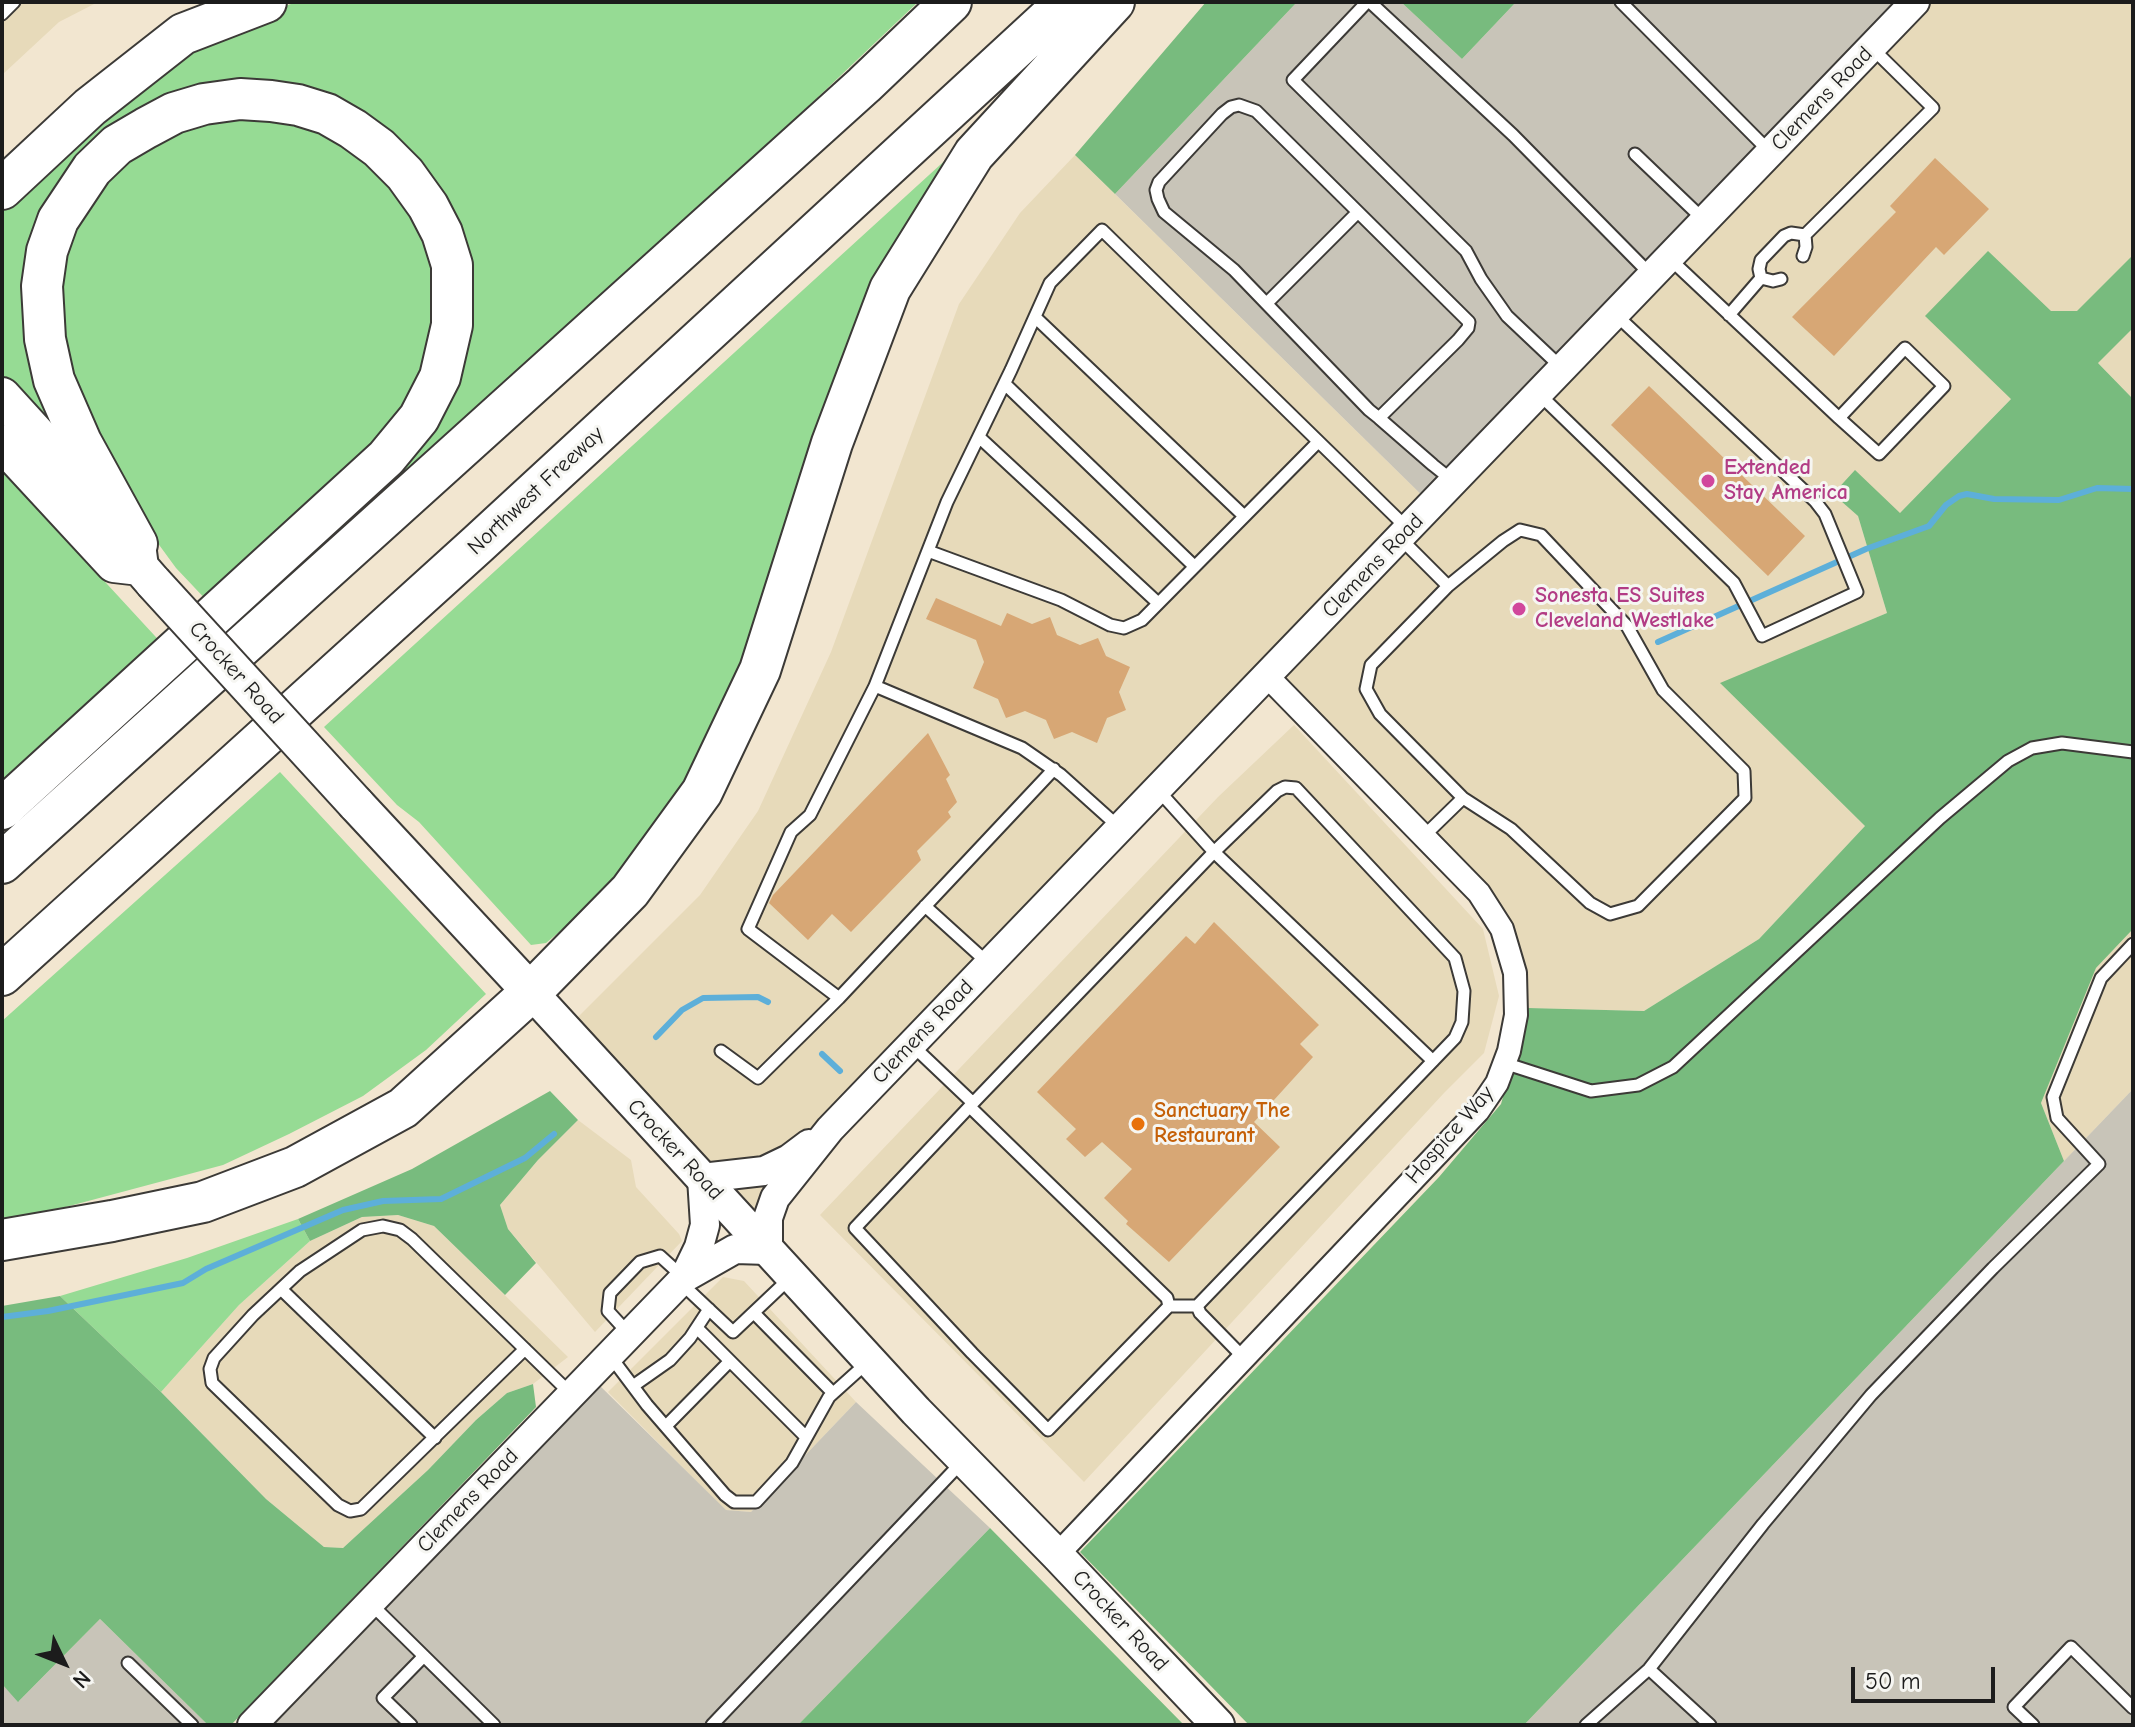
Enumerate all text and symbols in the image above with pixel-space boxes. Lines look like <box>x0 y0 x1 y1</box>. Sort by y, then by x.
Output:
street label: Clemens Road <box>1766 41 1878 157</box>
street label: Northwest Freeway <box>462 421 610 561</box>
place label: Extended Stay America <box>1724 455 1848 506</box>
marker: Extended Stay America <box>1699 472 1717 490</box>
street label: Clemens Road <box>1317 508 1429 624</box>
place label: Sonesta ES Suites Cleveland Westlake <box>1535 583 1714 634</box>
marker: Sonesta ES Suites Cleveland Westlake <box>1510 600 1528 618</box>
street label: Crocker Road <box>183 616 289 730</box>
street label: Clemens Road <box>867 974 979 1090</box>
street label: Hospice Way <box>1400 1081 1500 1189</box>
street label: Crocker Road <box>621 1094 729 1206</box>
place label: Sanctuary The Restaurant <box>1154 1098 1290 1150</box>
marker: Sanctuary The Restaurant <box>1129 1115 1147 1133</box>
street label: Clemens Road <box>412 1443 524 1559</box>
street label: Crocker Road <box>1066 1565 1174 1677</box>
north arrow <box>24 1623 104 1703</box>
scale bar <box>1855 1651 1999 1701</box>
text: N <box>67 1665 96 1693</box>
text: 50 m <box>1865 1667 1921 1695</box>

